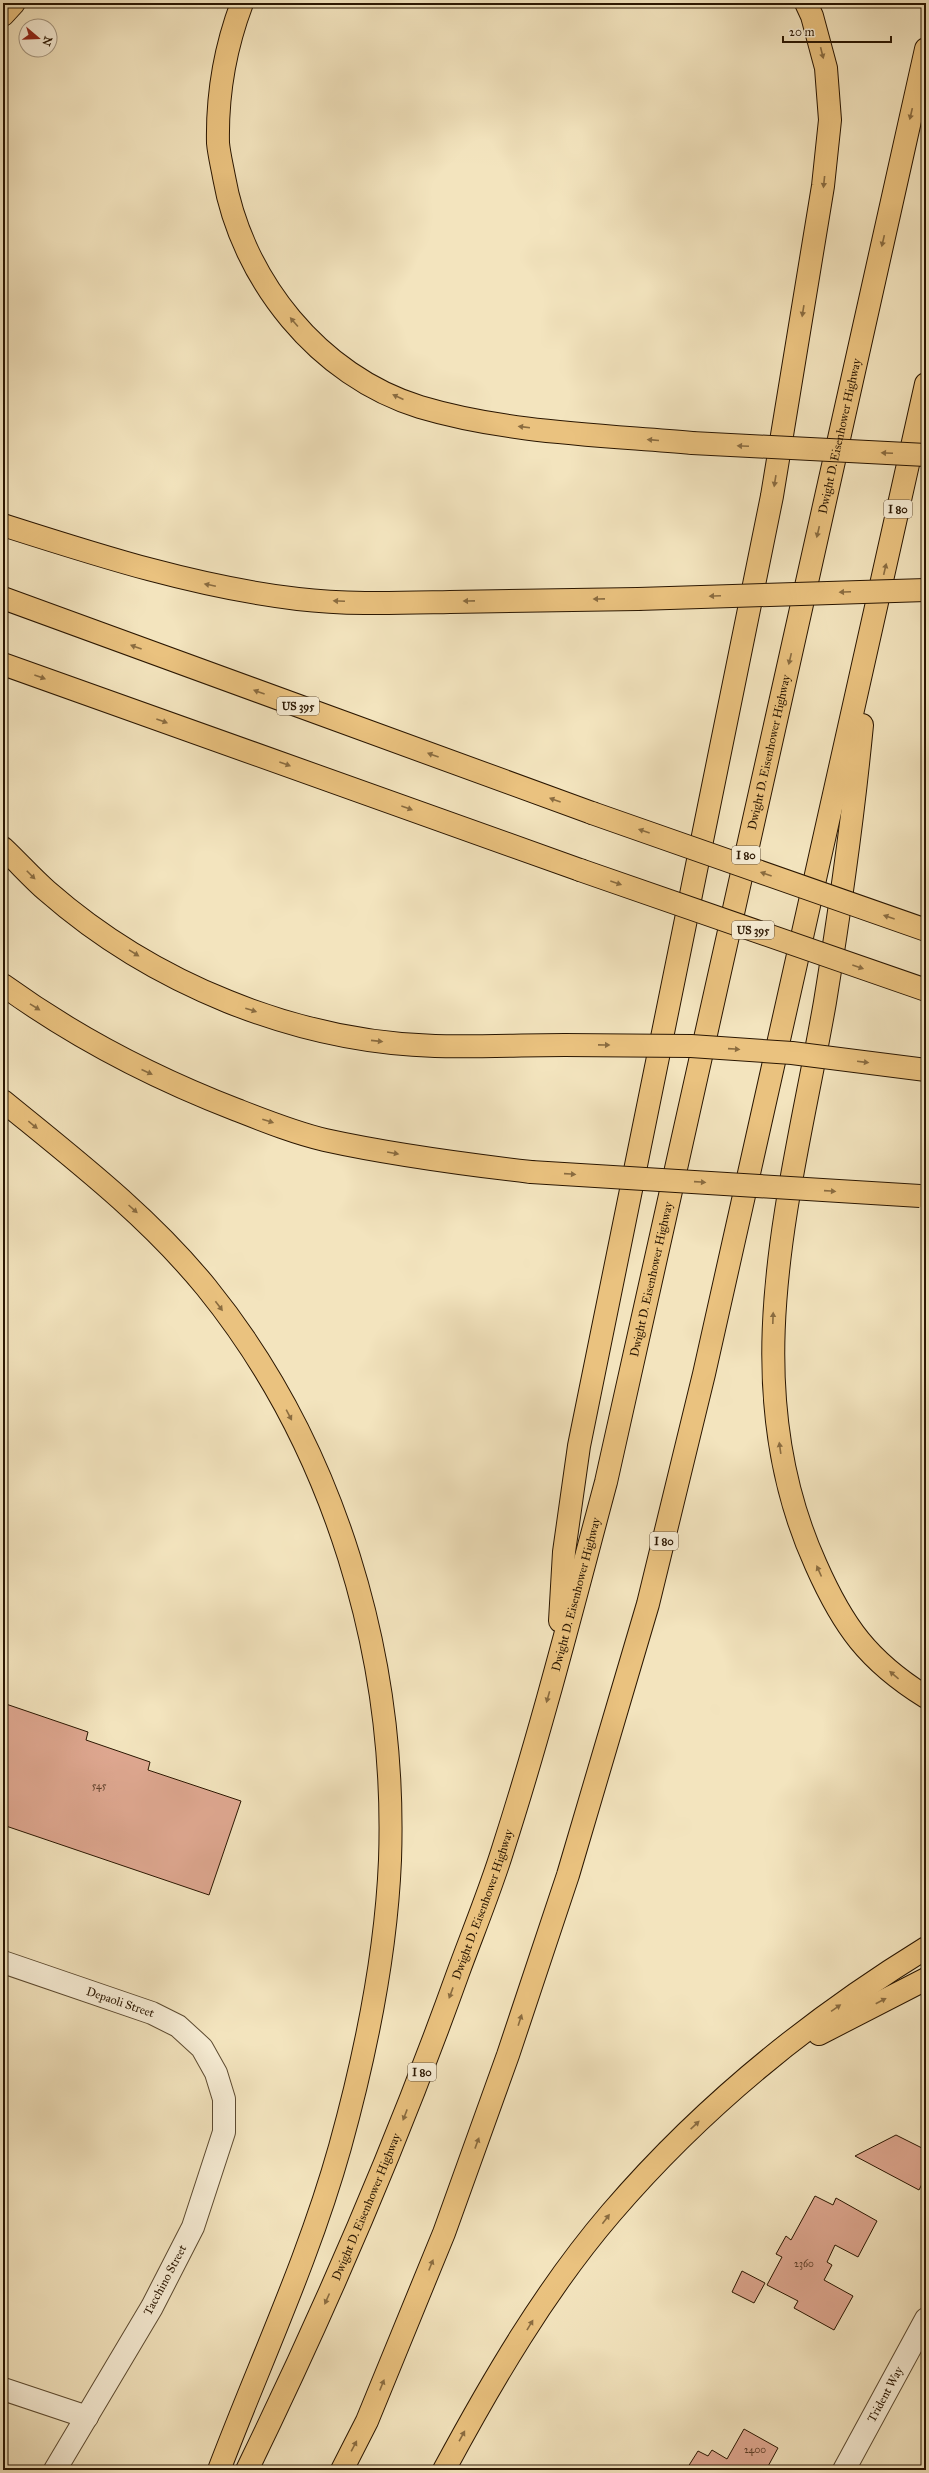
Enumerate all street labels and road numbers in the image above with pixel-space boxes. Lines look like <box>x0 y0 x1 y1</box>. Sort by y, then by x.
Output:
street label: Dwight D. Eisenhower Highway <box>815 357 864 515</box>
road number: I 80 <box>884 500 912 518</box>
street label: Dwight D. Eisenhower Highway <box>745 673 793 831</box>
road number: US 395 <box>277 697 319 715</box>
road number: I 80 <box>732 846 760 864</box>
road number: US 395 <box>732 921 774 939</box>
street label: Dwight D. Eisenhower Highway <box>627 1200 675 1358</box>
street label: Dwight D. Eisenhower Highway <box>549 1516 603 1673</box>
road number: I 80 <box>650 1532 678 1550</box>
street label: Dwight D. Eisenhower Highway <box>449 1827 516 1981</box>
street label: Depaoli Street <box>85 1984 157 2020</box>
road number: I 80 <box>408 2063 436 2081</box>
street label: Dwight D. Eisenhower Highway <box>329 2131 403 2283</box>
street label: Tacchino Street <box>141 2242 190 2318</box>
street label: Trident Way <box>864 2364 906 2425</box>

